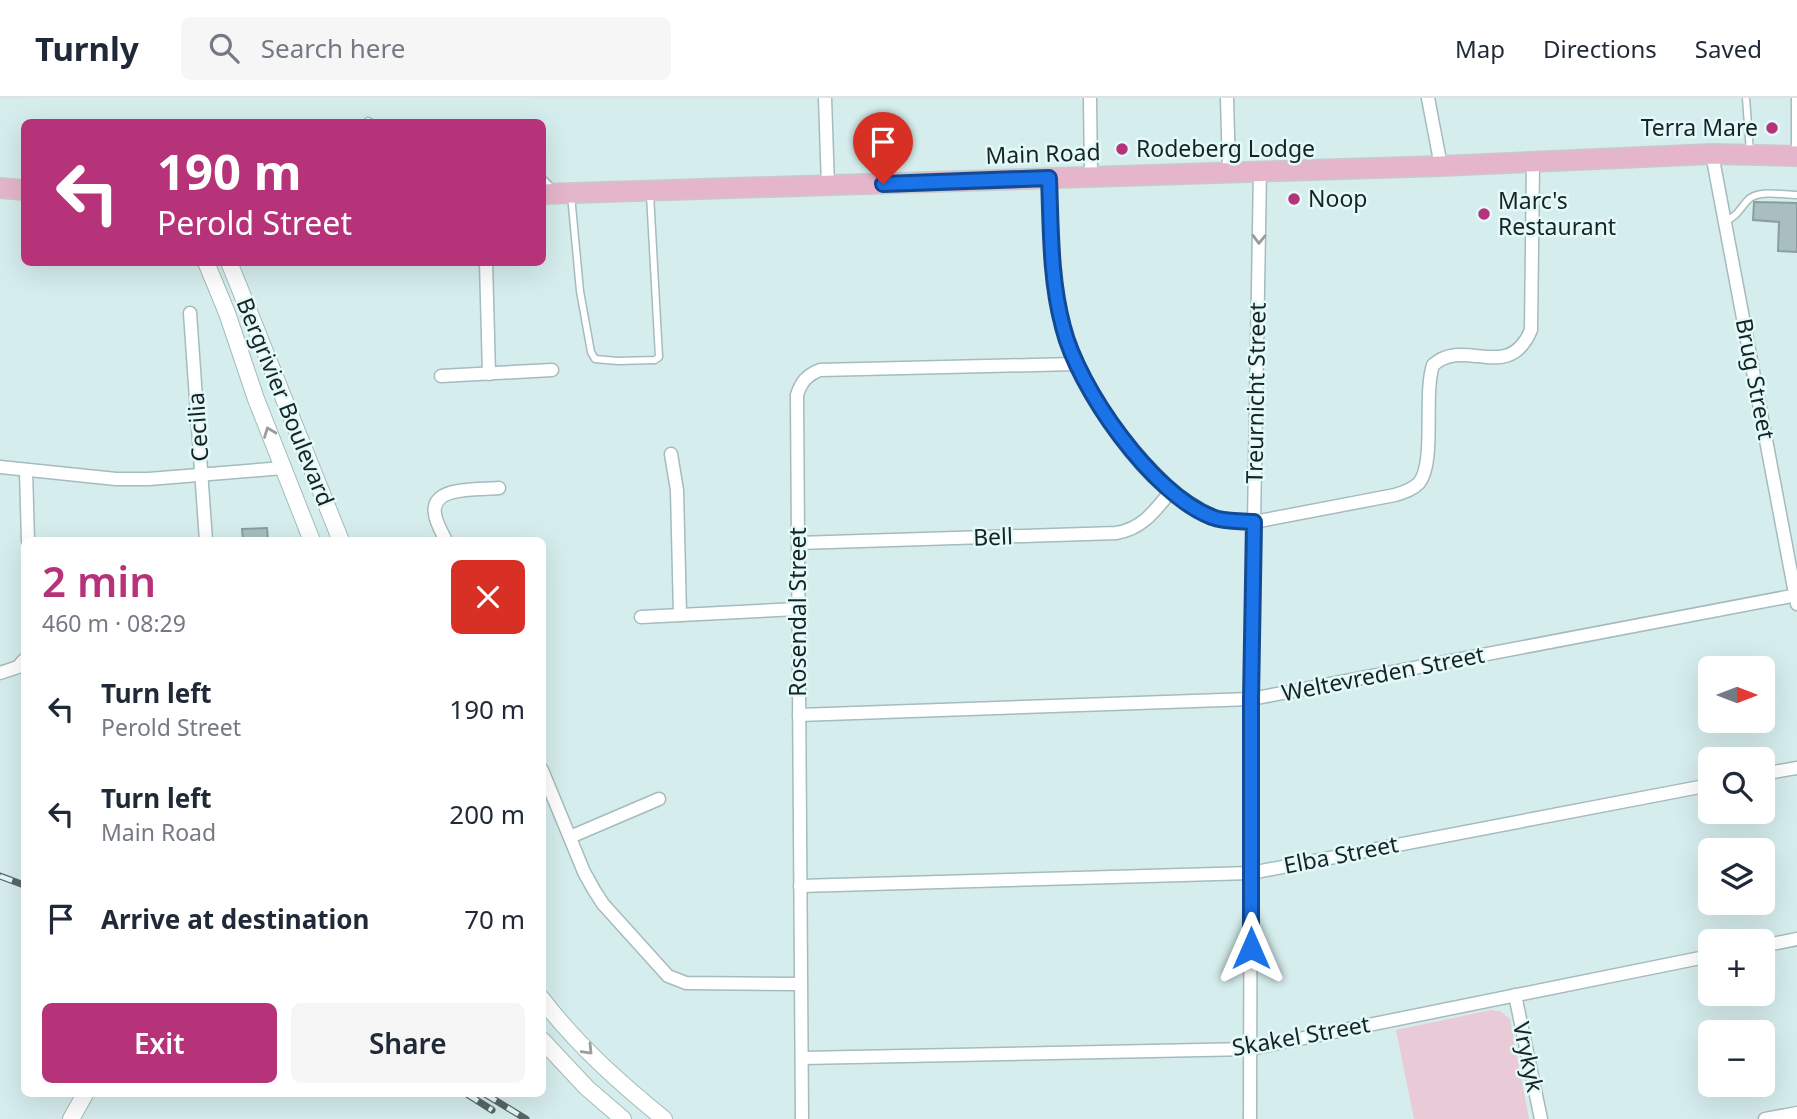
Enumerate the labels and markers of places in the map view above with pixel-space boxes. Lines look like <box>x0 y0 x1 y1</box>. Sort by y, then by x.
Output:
place label: Terra Mare <box>1641 111 1758 143</box>
pin <box>853 112 913 184</box>
marker: Terra Mare <box>1764 120 1780 136</box>
place label: Rodeberg Lodge <box>1136 132 1315 164</box>
marker: Rodeberg Lodge <box>1114 141 1130 157</box>
place label: Noop <box>1308 182 1367 214</box>
place label: Marc's Restaurant <box>1498 184 1616 242</box>
marker: Noop <box>1286 191 1302 207</box>
marker: Marc's Restaurant <box>1476 206 1492 222</box>

